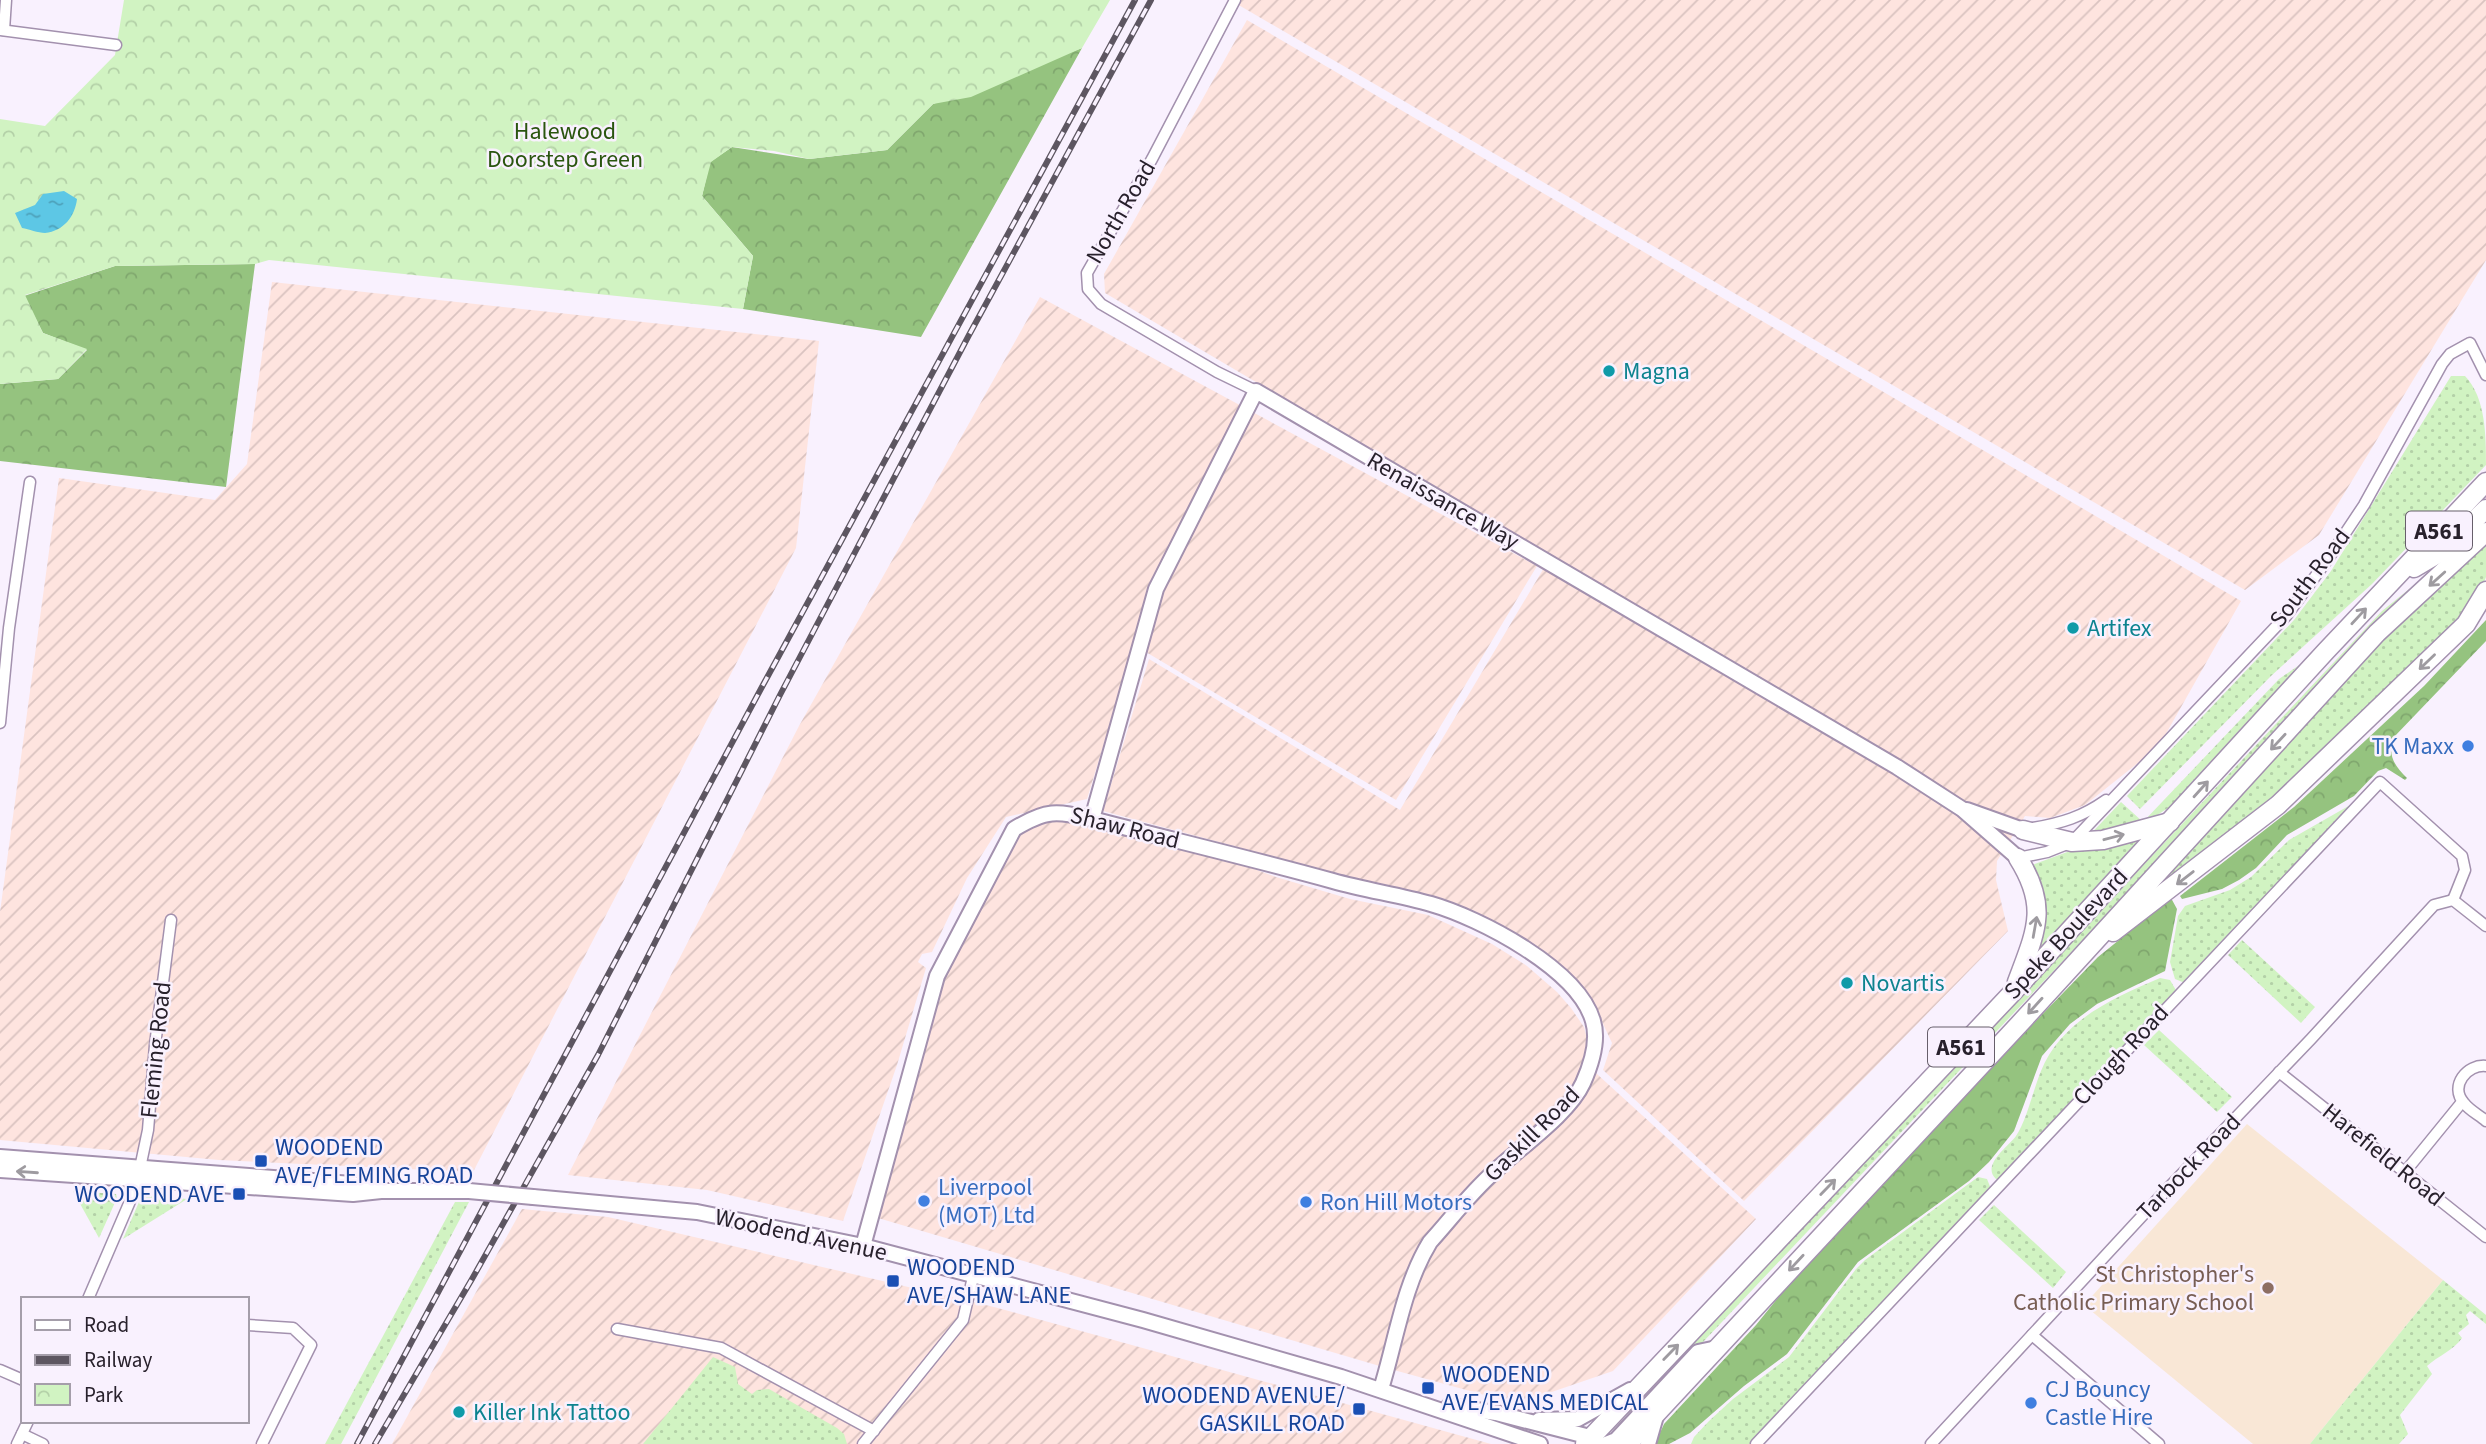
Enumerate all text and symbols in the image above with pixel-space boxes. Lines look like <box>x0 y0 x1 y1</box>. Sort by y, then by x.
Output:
park label: Halewood Doorstep Green <box>487 114 643 177</box>
street label: North Road <box>1077 154 1165 270</box>
place label: Magna <box>1623 354 1690 389</box>
marker: Magna <box>1601 363 1617 379</box>
street label: Renaissance Way <box>1360 443 1526 559</box>
road number: A561 <box>2406 512 2472 551</box>
street label: South Road <box>2261 521 2359 635</box>
one-way arrow <box>2428 571 2446 587</box>
one-way arrow <box>2351 608 2368 625</box>
place label: Artifex <box>2087 611 2152 646</box>
marker: Artifex <box>2065 620 2081 636</box>
one-way arrow <box>2419 653 2436 670</box>
place label: TK Maxx <box>2371 729 2454 764</box>
one-way arrow <box>2270 732 2286 750</box>
marker: TK Maxx <box>2460 738 2476 754</box>
one-way arrow <box>2193 780 2209 798</box>
street label: Shaw Road <box>1067 798 1183 858</box>
one-way arrow <box>2102 830 2125 843</box>
street label: Speke Boulevard <box>1996 860 2136 1008</box>
one-way arrow <box>2176 871 2194 886</box>
one-way arrow <box>2029 916 2042 939</box>
place label: Novartis <box>1861 966 1945 1001</box>
marker: Novartis <box>1839 975 1855 991</box>
street label: Fleming Road <box>131 980 181 1120</box>
street label: Clough Road <box>2065 996 2177 1114</box>
one-way arrow <box>2027 997 2043 1015</box>
road number: A561 <box>1928 1028 1994 1066</box>
street label: Gaskill Road <box>1476 1078 1588 1190</box>
street label: Harefield Road <box>2314 1095 2452 1215</box>
street label: Tarbock Road <box>2129 1106 2249 1228</box>
place label: WOODEND AVE/FLEMING ROAD <box>275 1130 473 1193</box>
marker: WOODEND AVE/FLEMING ROAD <box>253 1153 269 1169</box>
one-way arrow <box>16 1165 39 1178</box>
place label: Liverpool (MOT) Ltd <box>938 1170 1035 1233</box>
place label: WOODEND AVE <box>74 1177 225 1212</box>
one-way arrow <box>1819 1179 1836 1196</box>
place label: Ron Hill Motors <box>1320 1185 1472 1220</box>
marker: WOODEND AVE <box>231 1186 247 1202</box>
marker: Liverpool (MOT) Ltd <box>916 1193 932 1209</box>
marker: Ron Hill Motors <box>1298 1194 1314 1210</box>
street label: Woodend Avenue <box>712 1200 890 1270</box>
place label: WOODEND AVE/SHAW LANE <box>907 1250 1071 1313</box>
one-way arrow <box>1788 1254 1805 1271</box>
place label: St Christopher's Catholic Primary School <box>2013 1257 2254 1320</box>
marker: WOODEND AVE/SHAW LANE <box>885 1273 901 1289</box>
marker: St Christopher's Catholic Primary School <box>2260 1280 2276 1296</box>
legend <box>21 1297 248 1423</box>
text: Road <box>84 1310 129 1340</box>
one-way arrow <box>1662 1344 1679 1361</box>
text: Railway <box>84 1345 152 1375</box>
place label: WOODEND AVE/EVANS MEDICAL <box>1442 1357 1649 1420</box>
place label: CJ Bouncy Castle Hire <box>2045 1372 2153 1435</box>
place label: WOODEND AVENUE/ GASKILL ROAD <box>1142 1378 1346 1441</box>
text: Park <box>84 1380 124 1410</box>
marker: WOODEND AVE/EVANS MEDICAL <box>1420 1380 1436 1396</box>
place label: Killer Ink Tattoo <box>473 1395 631 1430</box>
marker: CJ Bouncy Castle Hire <box>2023 1395 2039 1411</box>
marker: WOODEND AVENUE/ GASKILL ROAD <box>1351 1401 1367 1417</box>
marker: Killer Ink Tattoo <box>451 1404 467 1420</box>

